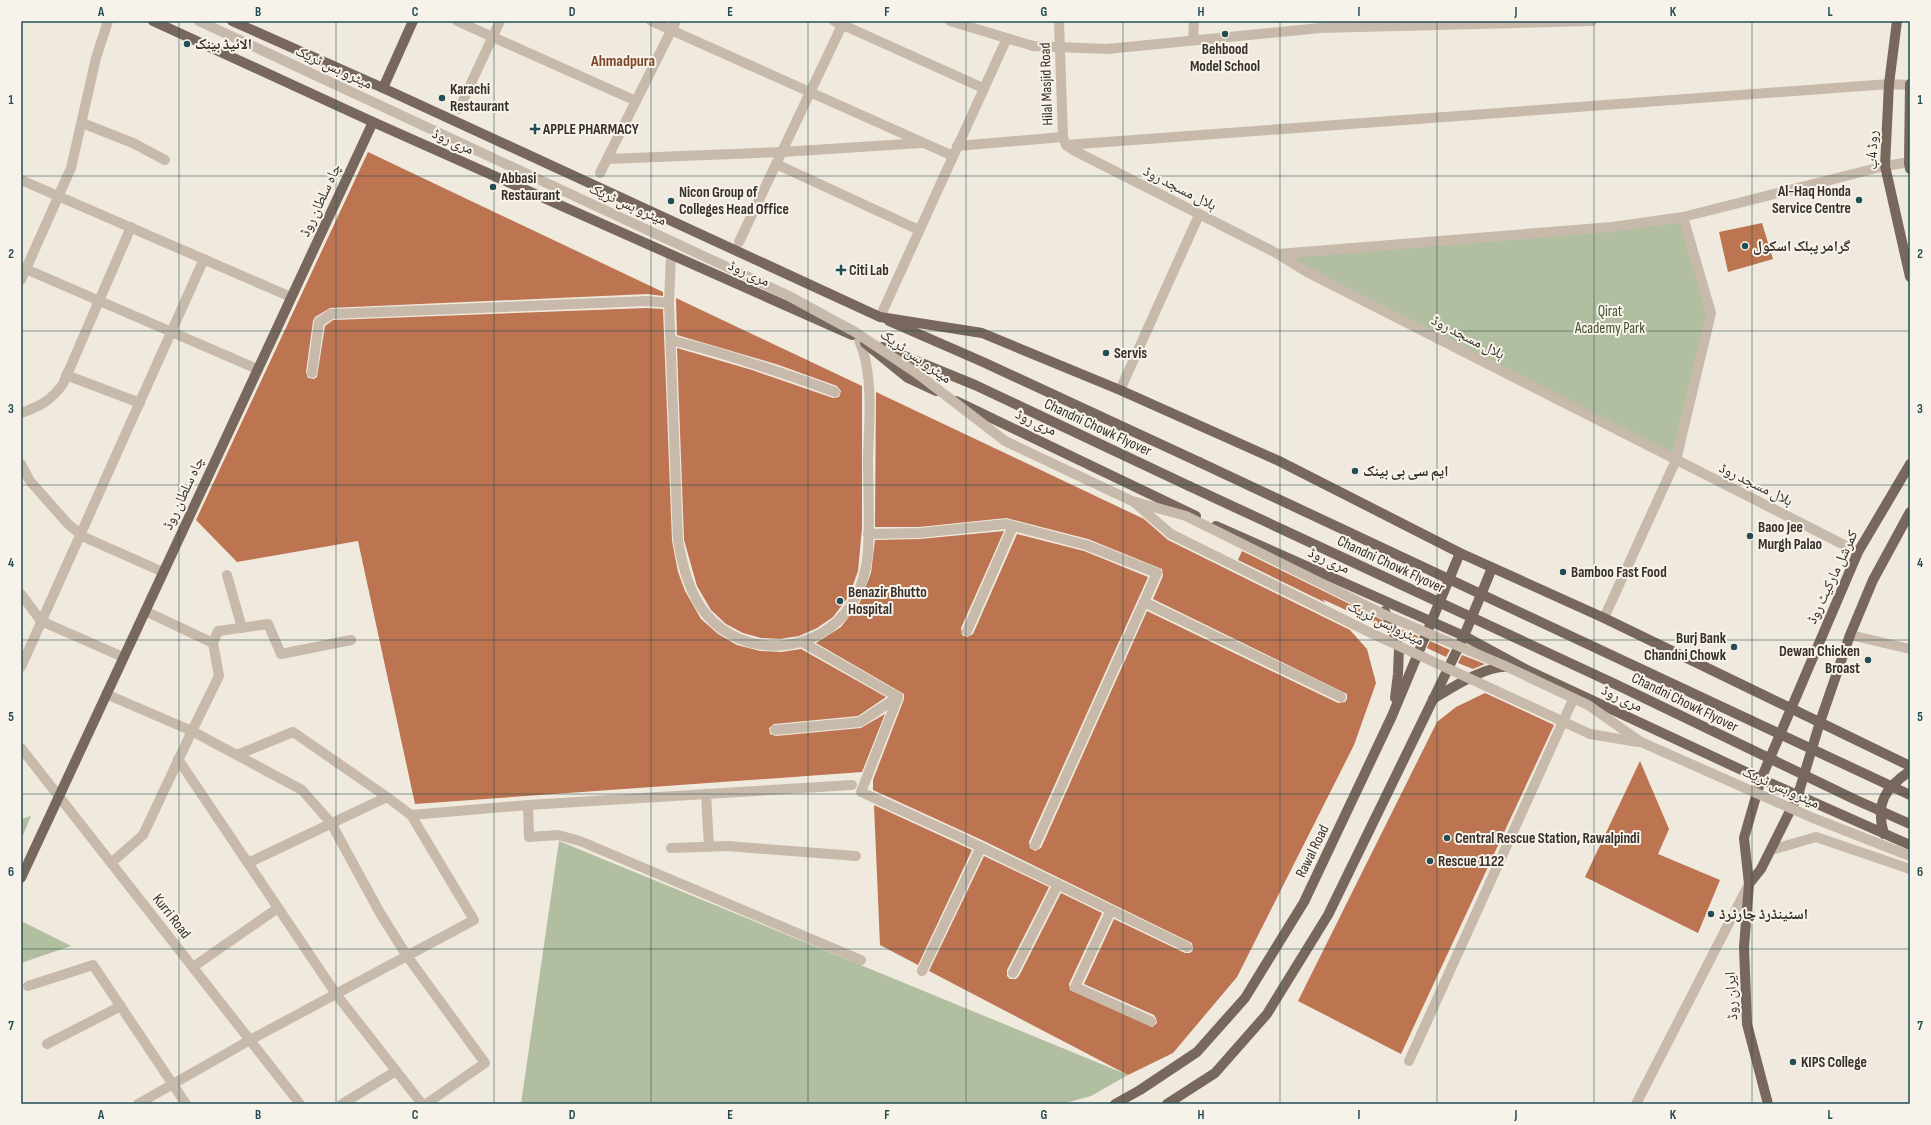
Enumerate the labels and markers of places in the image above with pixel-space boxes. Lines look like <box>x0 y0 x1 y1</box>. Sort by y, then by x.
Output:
marker: Behbood Model School <box>1220 29 1230 39</box>
place label: الائیڈ بینک <box>195 35 252 54</box>
marker: الائیڈ بینک <box>182 39 192 49</box>
place label: Behbood Model School <box>1190 40 1260 76</box>
place label: Karachi Restaurant <box>450 80 509 116</box>
marker: Karachi Restaurant <box>437 93 447 103</box>
place label: APPLE PHARMACY <box>542 120 639 139</box>
marker: APPLE PHARMACY <box>530 124 540 134</box>
place label: Abbasi Restaurant <box>500 169 560 205</box>
marker: Abbasi Restaurant <box>488 182 498 192</box>
place label: Al-Haq Honda Service Centre <box>1772 182 1851 218</box>
place label: Nicon Group of Colleges Head Office <box>679 183 789 219</box>
marker: Al-Haq Honda Service Centre <box>1854 195 1864 205</box>
marker: Nicon Group of Colleges Head Office <box>666 196 676 206</box>
place label: گرامر پبلک اسکول <box>1753 237 1851 256</box>
marker: گرامر پبلک اسکول <box>1740 241 1750 251</box>
place label: Citi Lab <box>849 261 889 280</box>
marker: Citi Lab <box>836 265 846 275</box>
place label: Servis <box>1114 344 1147 363</box>
marker: Servis <box>1101 348 1111 358</box>
place label: ایم سی بی بینک <box>1363 462 1449 481</box>
marker: ایم سی بی بینک <box>1350 466 1360 476</box>
place label: Baoo Jee Murgh Palao <box>1758 518 1822 554</box>
marker: Baoo Jee Murgh Palao <box>1745 531 1755 541</box>
place label: Bamboo Fast Food <box>1571 563 1667 582</box>
marker: Bamboo Fast Food <box>1558 567 1568 577</box>
place label: Benazir Bhutto Hospital <box>848 583 927 619</box>
marker: Benazir Bhutto Hospital <box>835 596 845 606</box>
place label: Burj Bank Chandni Chowk <box>1644 629 1727 665</box>
marker: Burj Bank Chandni Chowk <box>1729 642 1739 652</box>
place label: Dewan Chicken Broast <box>1779 642 1860 678</box>
marker: Dewan Chicken Broast <box>1863 655 1873 665</box>
place label: Central Rescue Station, Rawalpindi <box>1455 829 1640 848</box>
marker: Central Rescue Station, Rawalpindi <box>1442 833 1452 843</box>
place label: Rescue 1122 <box>1438 852 1504 871</box>
marker: Rescue 1122 <box>1425 856 1435 866</box>
place label: اسٹینڈرڈ چارٹرڈ <box>1719 905 1808 924</box>
marker: اسٹینڈرڈ چارٹرڈ <box>1706 909 1716 919</box>
place label: KIPS College <box>1801 1053 1867 1072</box>
marker: KIPS College <box>1788 1057 1798 1067</box>

